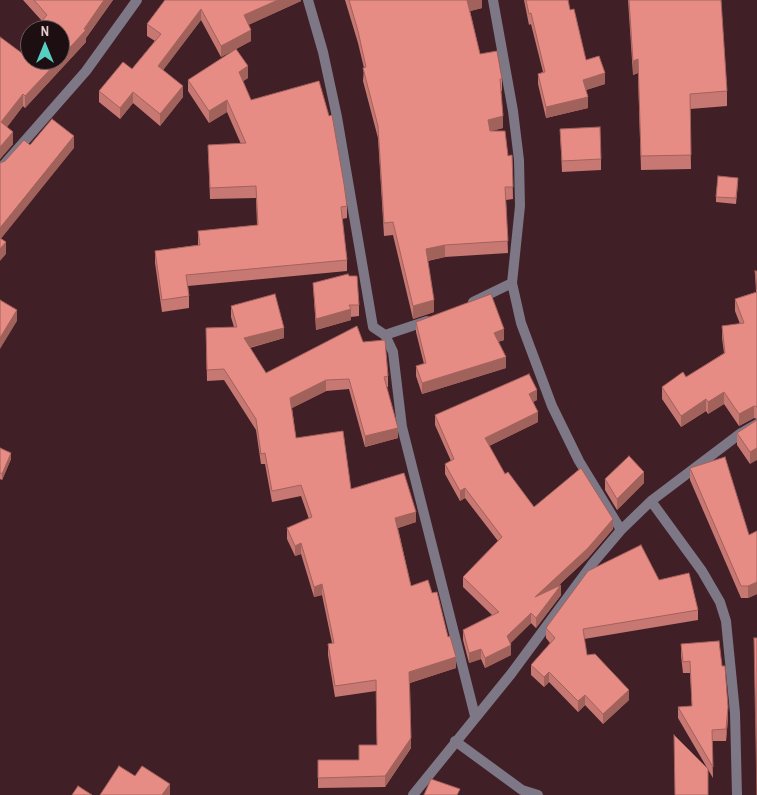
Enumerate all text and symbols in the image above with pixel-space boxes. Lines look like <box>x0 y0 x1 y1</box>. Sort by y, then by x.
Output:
north arrow <box>20 20 70 70</box>
text: N <box>41 22 49 40</box>

